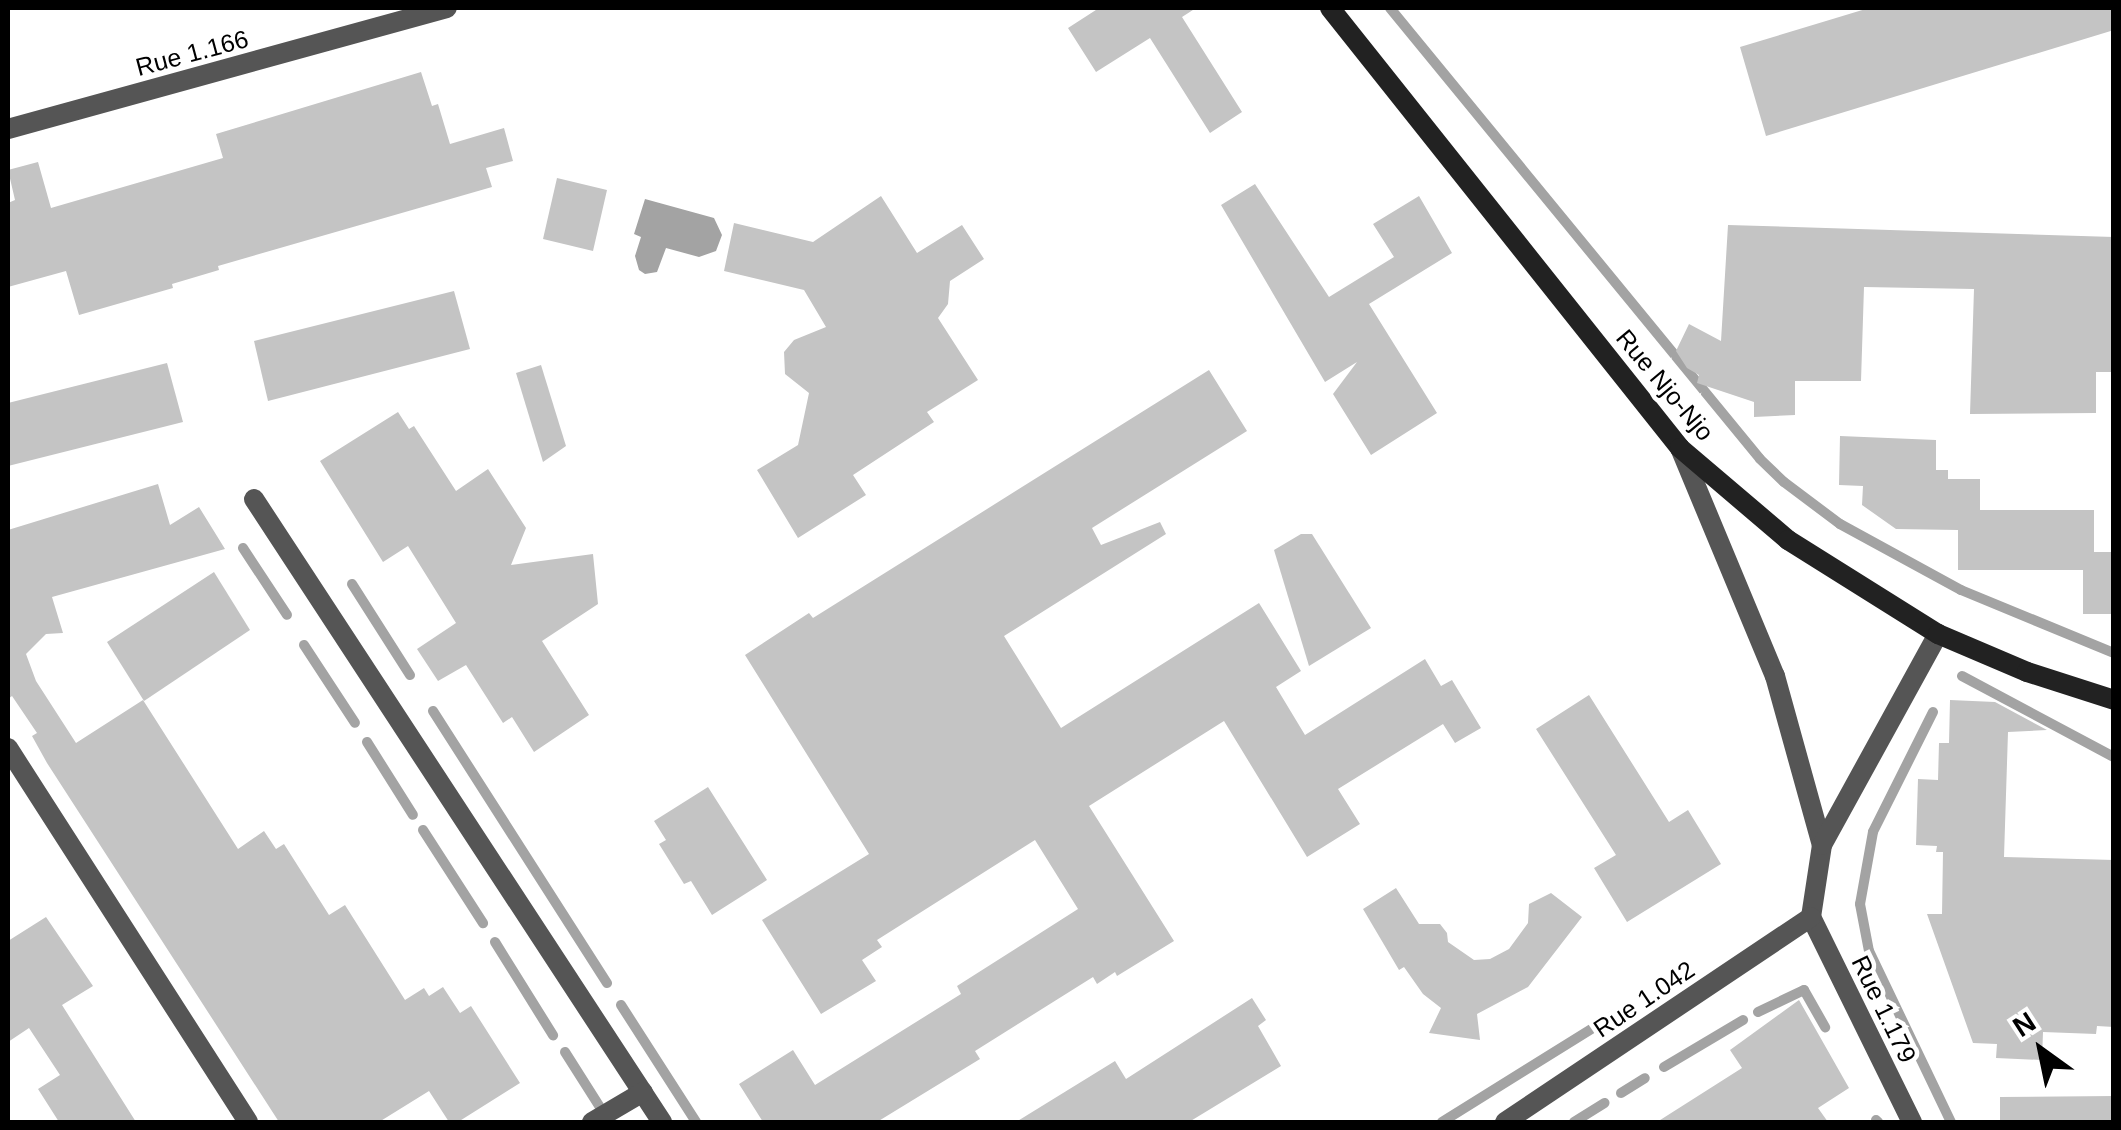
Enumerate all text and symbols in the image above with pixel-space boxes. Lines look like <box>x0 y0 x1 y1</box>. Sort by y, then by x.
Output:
street label: Rue 1.166 <box>132 24 252 82</box>
street label: Rue Njo-Njo <box>1610 323 1720 447</box>
street label: Rue 1.179 <box>1845 951 1923 1067</box>
street label: Rue 1.042 <box>1588 954 1700 1044</box>
north arrow <box>1991 1000 2091 1100</box>
text: N <box>2007 1006 2041 1043</box>

